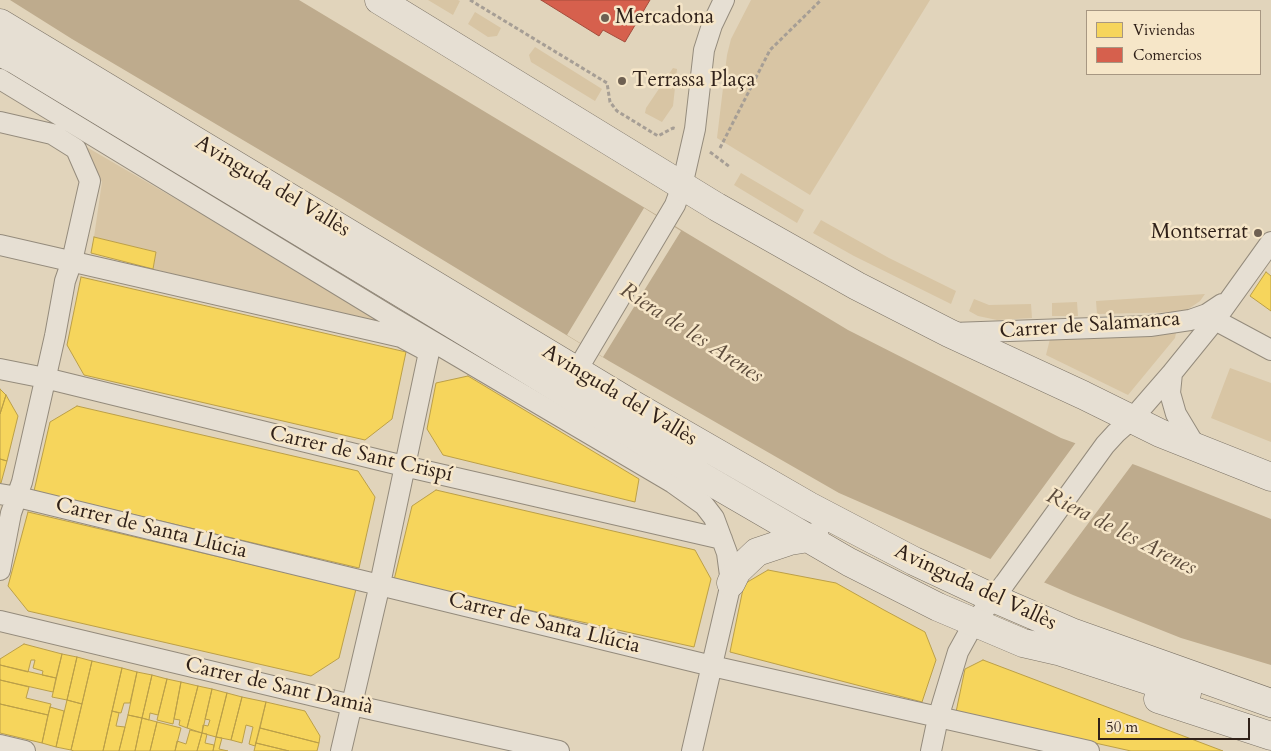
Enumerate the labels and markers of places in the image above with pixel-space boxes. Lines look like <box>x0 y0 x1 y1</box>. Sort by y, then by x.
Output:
place label: Mercadona <box>615 5 714 31</box>
marker: Mercadona <box>599 12 611 24</box>
place label: Terrassa Plaça <box>632 68 756 94</box>
marker: Terrassa Plaça <box>616 75 628 87</box>
place label: Montserrat <box>1151 220 1248 246</box>
marker: Montserrat <box>1252 227 1264 239</box>

